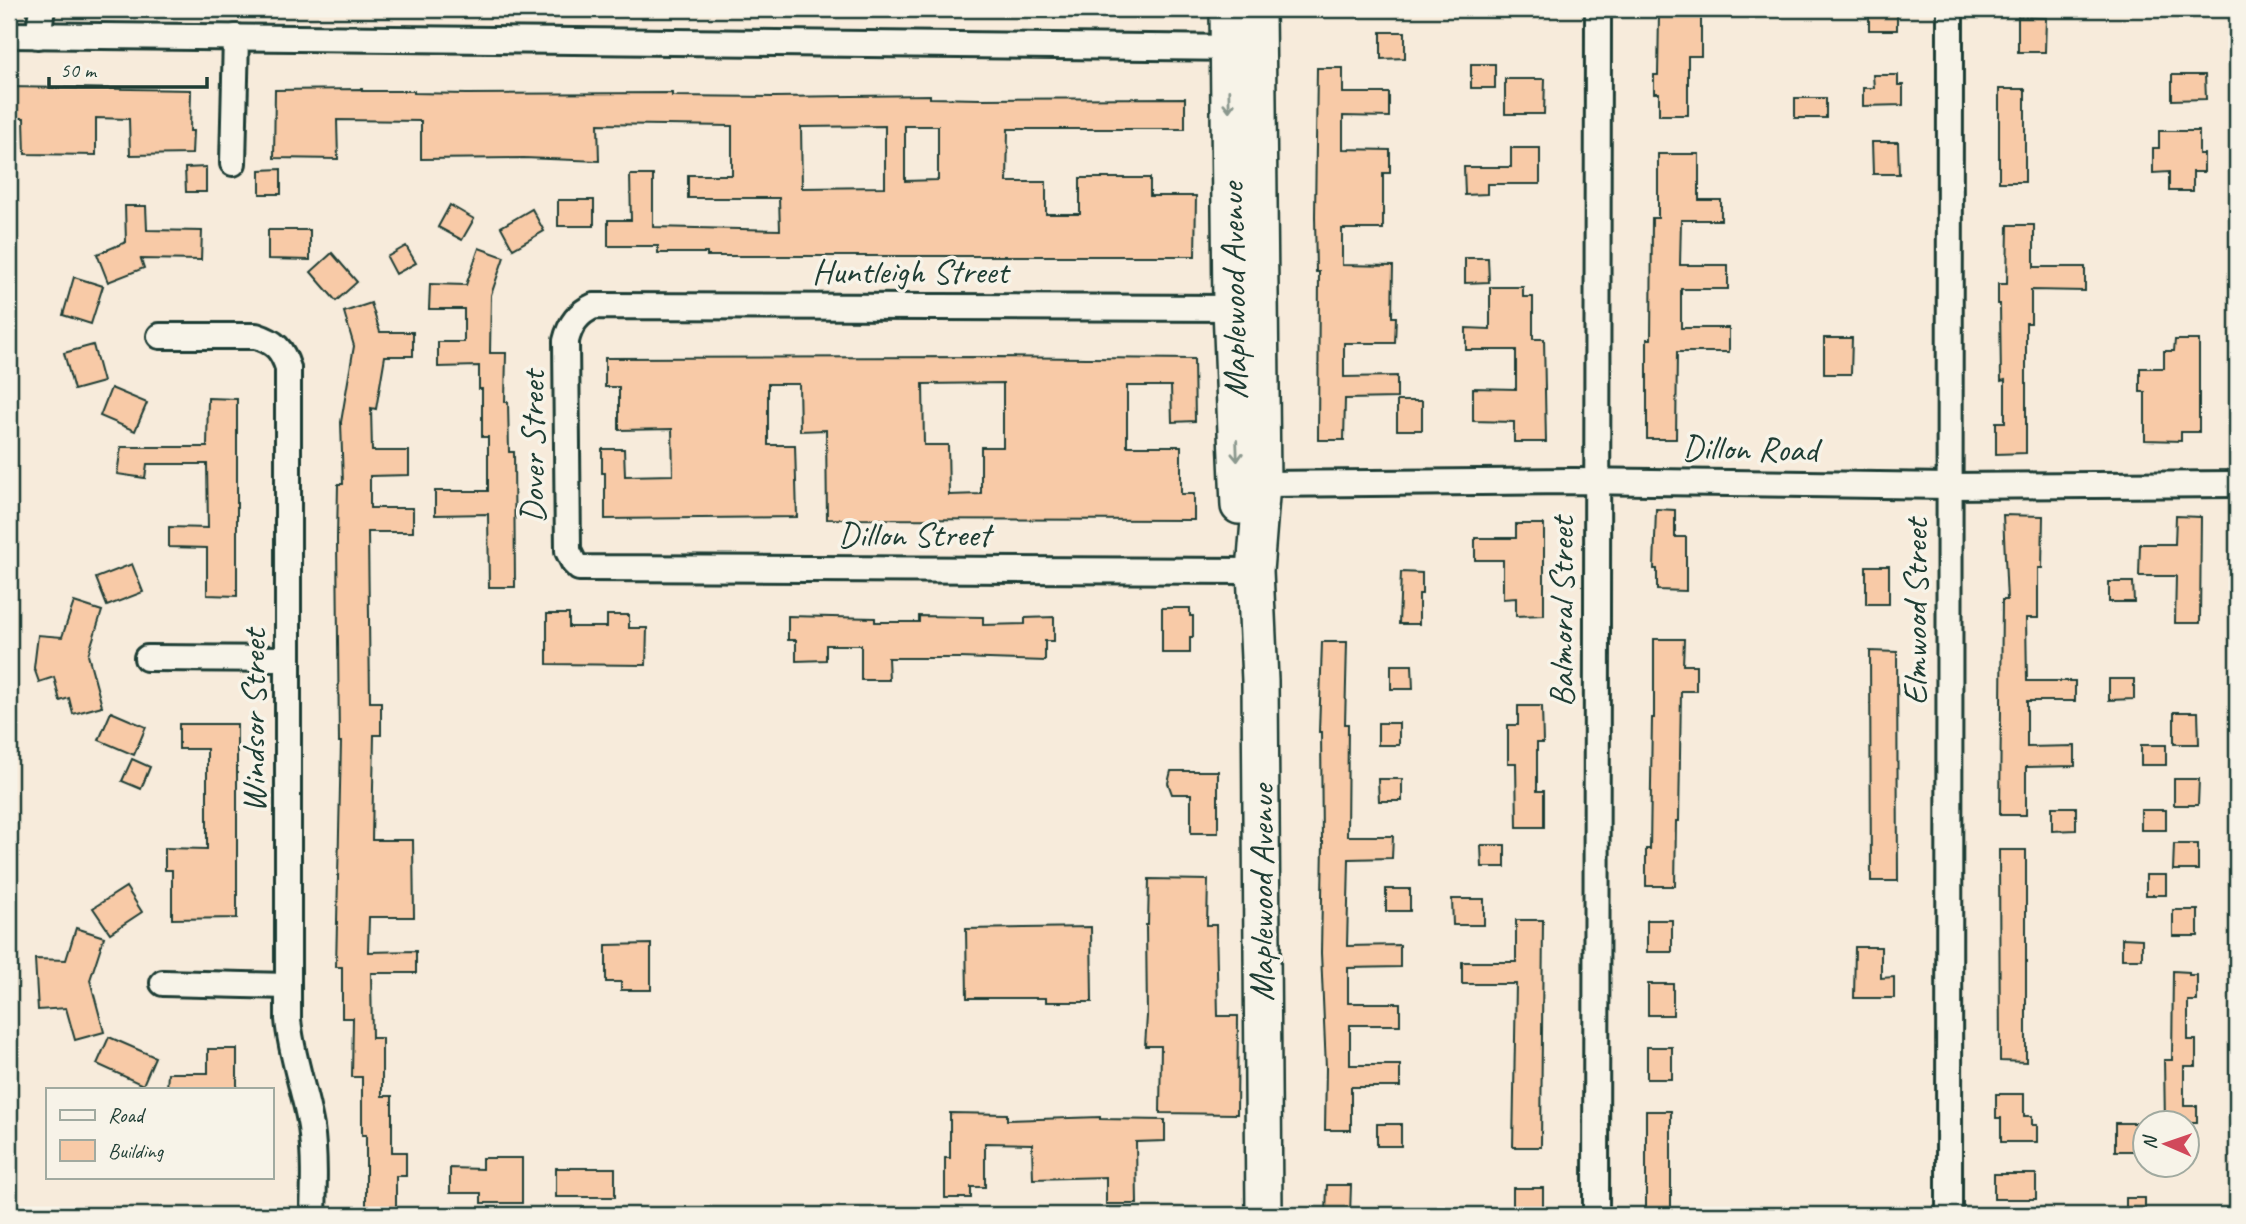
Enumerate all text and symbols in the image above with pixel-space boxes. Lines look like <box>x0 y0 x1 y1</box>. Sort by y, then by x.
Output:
scale bar <box>49 46 206 90</box>
text: 50 m <box>60 57 98 83</box>
one-way arrow <box>1222 90 1236 113</box>
street label: Maplewood Avenue <box>1209 180 1258 400</box>
street label: Huntleigh Street <box>812 249 1011 294</box>
street label: Dover Street <box>510 367 555 523</box>
street label: Dillon Road <box>1682 425 1823 472</box>
one-way arrow <box>1231 440 1244 463</box>
street label: Dillon Street <box>838 512 994 557</box>
street label: Balmoral Street <box>1539 514 1584 707</box>
street label: Elmwood Street <box>1893 515 1938 705</box>
street label: Windsor Street <box>231 626 276 813</box>
street label: Maplewood Avenue <box>1239 782 1284 1001</box>
legend <box>46 1088 273 1178</box>
text: Road <box>108 1102 147 1128</box>
north arrow <box>2130 1108 2200 1178</box>
text: N <box>2138 1134 2162 1150</box>
text: Building <box>108 1138 165 1164</box>

